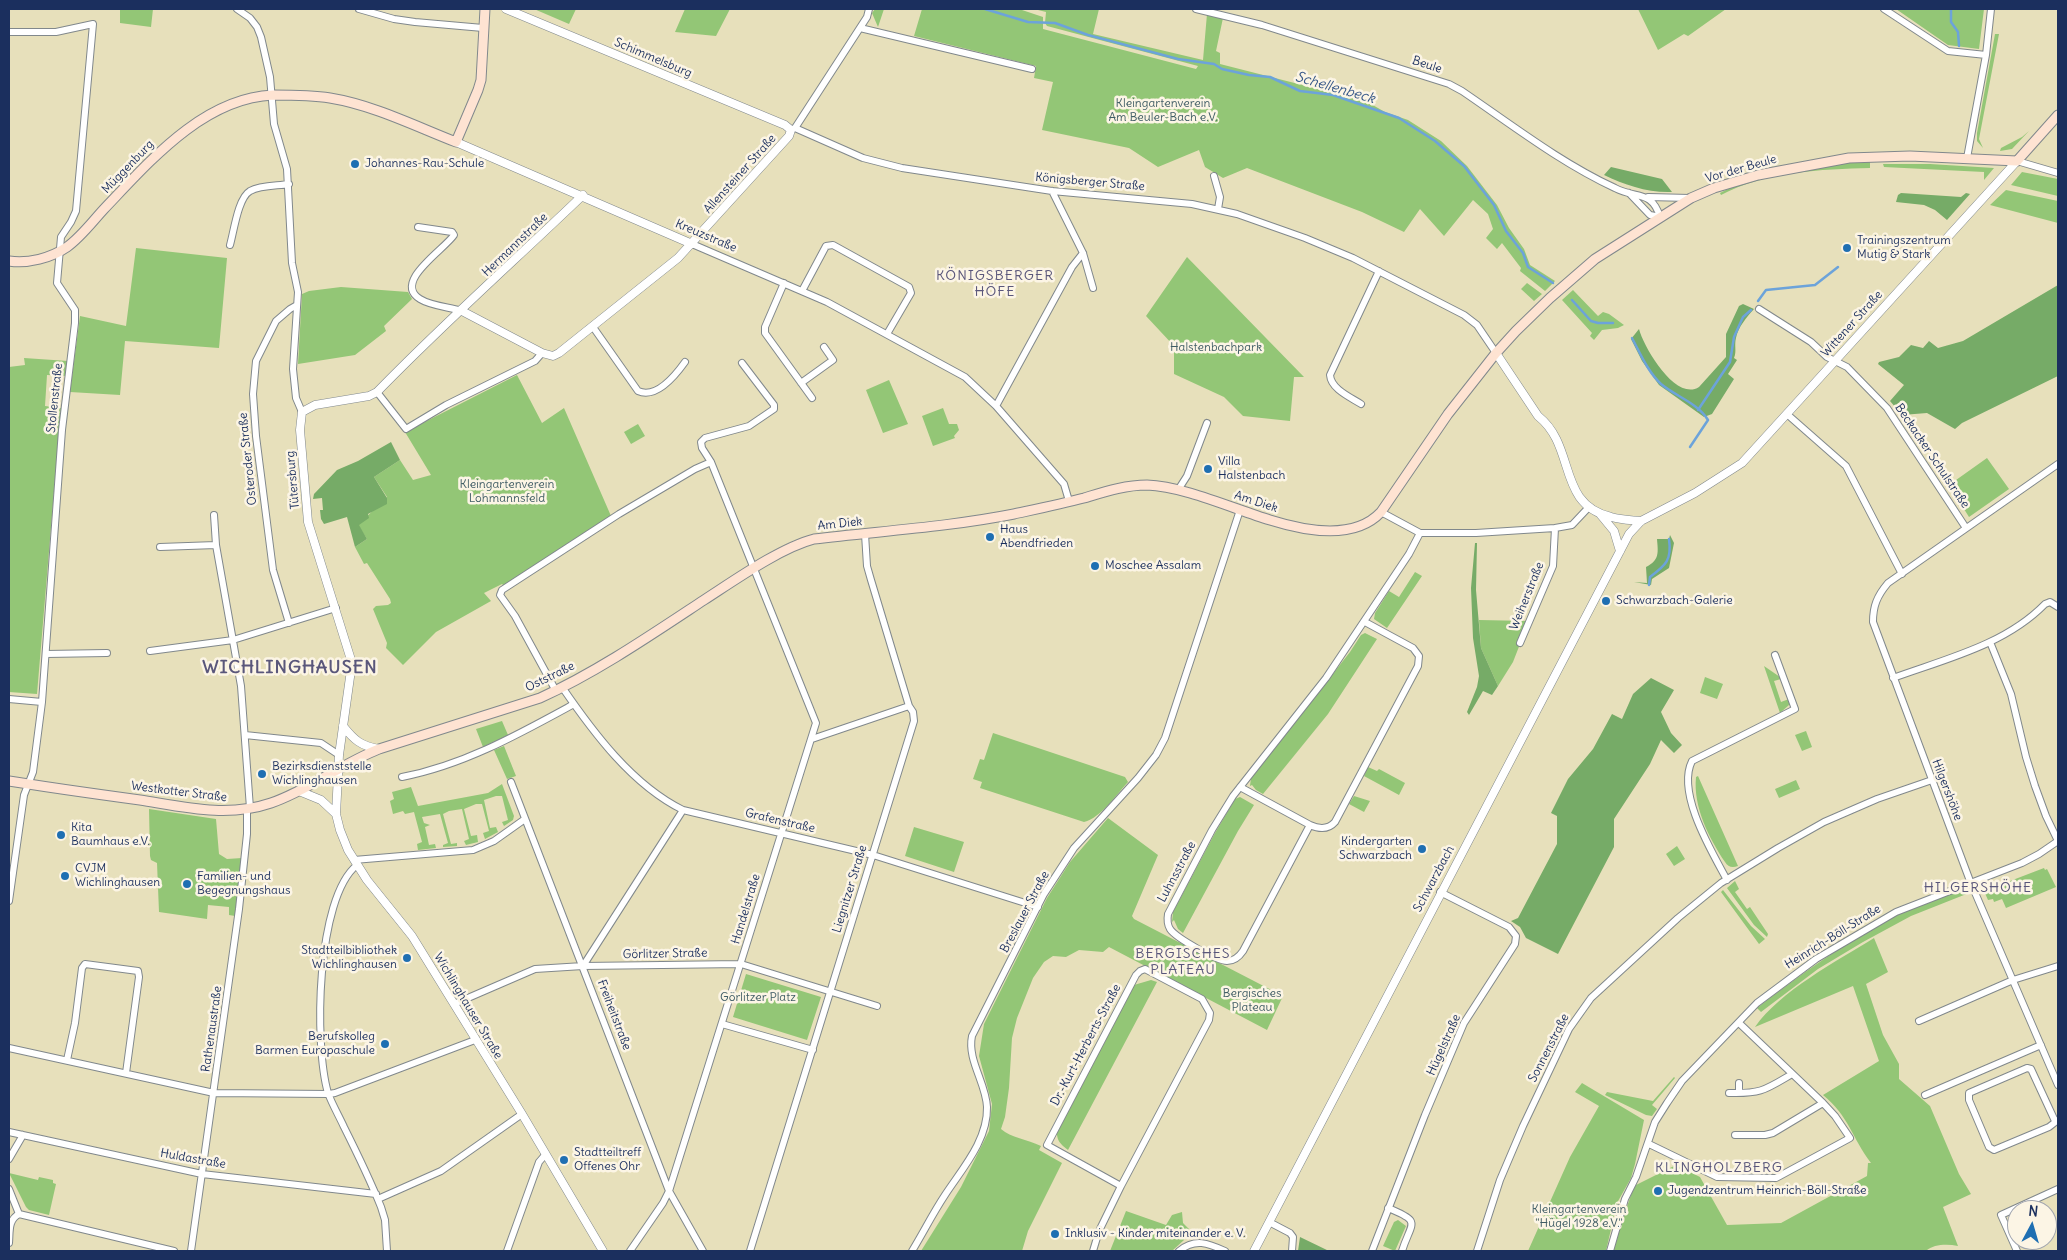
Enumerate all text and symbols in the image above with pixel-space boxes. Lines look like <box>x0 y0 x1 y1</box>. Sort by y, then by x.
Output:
street label: Schimmelsburg <box>612 35 694 81</box>
street label: Beule <box>1410 53 1444 77</box>
water label: Schellenbeck <box>1293 69 1377 107</box>
park label: Kleingartenverein Am Beuler-Bach e.V. <box>1108 97 1218 125</box>
street label: Allensteiner Straße <box>701 132 779 216</box>
street label: Müggenburg <box>99 137 157 197</box>
street label: Vor der Beule <box>1704 152 1778 186</box>
place label: Johannes-Rau-Schule <box>365 157 484 171</box>
marker: Johannes-Rau-Schule <box>349 158 361 170</box>
street label: Königsberger Straße <box>1035 170 1145 194</box>
street label: Hermannstraße <box>479 210 551 280</box>
street label: Kreuzstraße <box>673 217 739 255</box>
place label: Trainingszentrum Mutig & Stark <box>1857 234 1951 262</box>
marker: Trainingszentrum Mutig & Stark <box>1841 242 1853 254</box>
district label: KÖNIGSBERGER HÖFE <box>934 268 1056 300</box>
street label: Wittener Straße <box>1818 288 1886 360</box>
park label: Halstenbachpark <box>1170 341 1262 355</box>
street label: Stollenstraße <box>44 362 66 434</box>
street label: Beckacker Schulstraße <box>1892 401 1972 511</box>
street label: Osteroder Straße <box>236 412 260 506</box>
street label: Tütersburg <box>283 450 303 510</box>
place label: Villa Halstenbach <box>1218 455 1285 483</box>
marker: Villa Halstenbach <box>1202 463 1214 475</box>
park label: Kleingartenverein Lohmannsfeld <box>460 478 554 506</box>
street label: Am Diek <box>1232 488 1280 516</box>
street label: Am Diek <box>817 514 863 534</box>
place label: Haus Abendfrieden <box>1000 523 1073 551</box>
marker: Haus Abendfrieden <box>984 531 996 543</box>
place label: Moschee Assalam <box>1105 559 1201 573</box>
marker: Moschee Assalam <box>1089 560 1101 572</box>
street label: Weiherstraße <box>1507 560 1547 632</box>
place label: Schwarzbach-Galerie <box>1616 594 1733 608</box>
marker: Schwarzbach-Galerie <box>1600 595 1612 607</box>
district label: WICHLINGHAUSEN <box>201 657 379 679</box>
street label: Oststraße <box>523 659 577 695</box>
street label: Hilgershöhe <box>1929 757 1965 823</box>
place label: Bezirksdienststelle Wichlinghausen <box>272 760 372 788</box>
marker: Bezirksdienststelle Wichlinghausen <box>256 768 268 780</box>
street label: Westkotter Straße <box>130 779 228 805</box>
street label: Grafenstraße <box>744 806 816 836</box>
place label: Kita Baumhaus e.V. <box>71 821 150 849</box>
marker: Kita Baumhaus e.V. <box>55 829 67 841</box>
place label: Kindergarten Schwarzbach <box>1339 835 1412 863</box>
street label: Luhnsstraße <box>1155 839 1199 905</box>
street label: Liegnitzer Straße <box>830 843 870 935</box>
street label: Schwarzbach <box>1411 843 1457 915</box>
marker: Kindergarten Schwarzbach <box>1416 843 1428 855</box>
place label: CVJM Wichlinghausen <box>75 862 160 890</box>
street label: Breslauer Straße <box>997 869 1053 955</box>
marker: CVJM Wichlinghausen <box>59 870 71 882</box>
place label: Familien- und Begegnungshaus <box>197 870 290 898</box>
street label: Handelstraße <box>728 872 764 946</box>
marker: Familien- und Begegnungshaus <box>181 878 193 890</box>
district label: HILGERSHÖHE <box>1922 880 2034 896</box>
street label: Heinrich-Böll-Straße <box>1782 902 1884 972</box>
place label: Stadtteilbibliothek Wichlinghausen <box>301 944 397 972</box>
street label: Görlitzer Straße <box>623 946 707 962</box>
district label: BERGISCHES PLATEAU <box>1134 946 1232 979</box>
street label: Wichlinghauser Straße <box>431 950 505 1062</box>
marker: Stadtteilbibliothek Wichlinghausen <box>401 952 413 964</box>
street label: Freiheitstraße <box>594 978 634 1052</box>
street label: Dr.-Kurt-Herberts-Straße <box>1048 982 1124 1108</box>
street label: Rathenaustraße <box>199 985 225 1073</box>
park label: Bergisches Plateau <box>1223 987 1281 1015</box>
park label: Görlitzer Platz <box>720 991 796 1005</box>
street label: Sonnenstraße <box>1526 1011 1572 1085</box>
street label: Hügelstraße <box>1424 1012 1464 1078</box>
place label: Berufskolleg Barmen Europaschule <box>255 1030 375 1058</box>
marker: Berufskolleg Barmen Europaschule <box>379 1038 391 1050</box>
street label: Huldastraße <box>159 1146 227 1172</box>
place label: Stadtteiltreff Offenes Ohr <box>574 1146 641 1174</box>
marker: Stadtteiltreff Offenes Ohr <box>558 1154 570 1166</box>
district label: KLINGHOLZBERG <box>1653 1160 1785 1176</box>
place label: Jugendzentrum Heinrich-Böll-Straße <box>1668 1184 1867 1198</box>
marker: Jugendzentrum Heinrich-Böll-Straße <box>1652 1185 1664 1197</box>
north arrow <box>2007 1200 2057 1250</box>
text: N <box>2028 1202 2039 1221</box>
park label: Kleingartenverein "Hügel 1928 e.V." <box>1532 1203 1626 1231</box>
place label: Inklusiv - Kinder miteinander e. V. <box>1065 1227 1245 1241</box>
marker: Inklusiv - Kinder miteinander e. V. <box>1049 1228 1061 1240</box>

